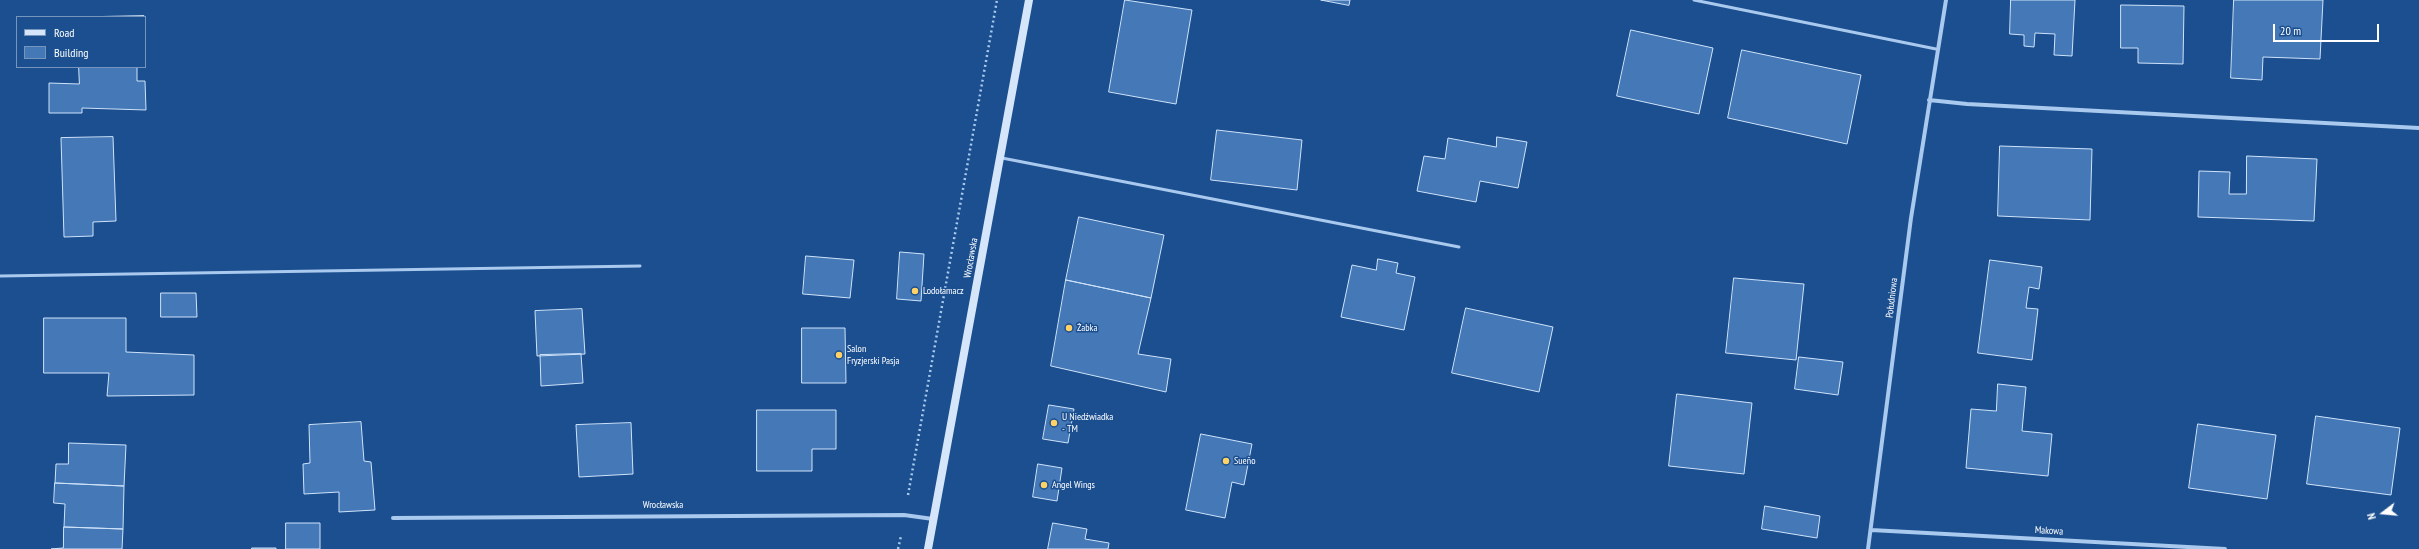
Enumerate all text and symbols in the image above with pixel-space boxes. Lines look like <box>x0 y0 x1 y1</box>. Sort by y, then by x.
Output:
legend <box>16 16 146 68</box>
scale bar <box>2275 16 2381 42</box>
text: 20 m <box>2280 23 2301 38</box>
text: Road <box>54 25 74 40</box>
text: Building <box>54 45 89 60</box>
street label: Wrocławska <box>962 237 980 279</box>
street label: Południowa <box>1884 277 1900 319</box>
place label: Lodołamacz <box>923 285 964 297</box>
marker: Lodołamacz <box>910 286 920 296</box>
place label: Żabka <box>1077 322 1097 334</box>
marker: Żabka <box>1064 323 1074 333</box>
place label: Salon Fryzjerski Pasja <box>847 343 900 366</box>
marker: Salon Fryzjerski Pasja <box>834 350 844 360</box>
place label: U Niedźwiadka - TM <box>1062 411 1113 434</box>
marker: U Niedźwiadka - TM <box>1049 418 1059 428</box>
place label: Sueño <box>1234 455 1255 467</box>
marker: Sueño <box>1221 456 1231 466</box>
place label: Angel Wings <box>1052 479 1095 491</box>
marker: Angel Wings <box>1039 480 1049 490</box>
north arrow <box>2363 493 2403 533</box>
street label: Wrocławska <box>643 499 683 511</box>
text: N <box>2364 512 2379 521</box>
street label: Makowa <box>2035 524 2063 538</box>

